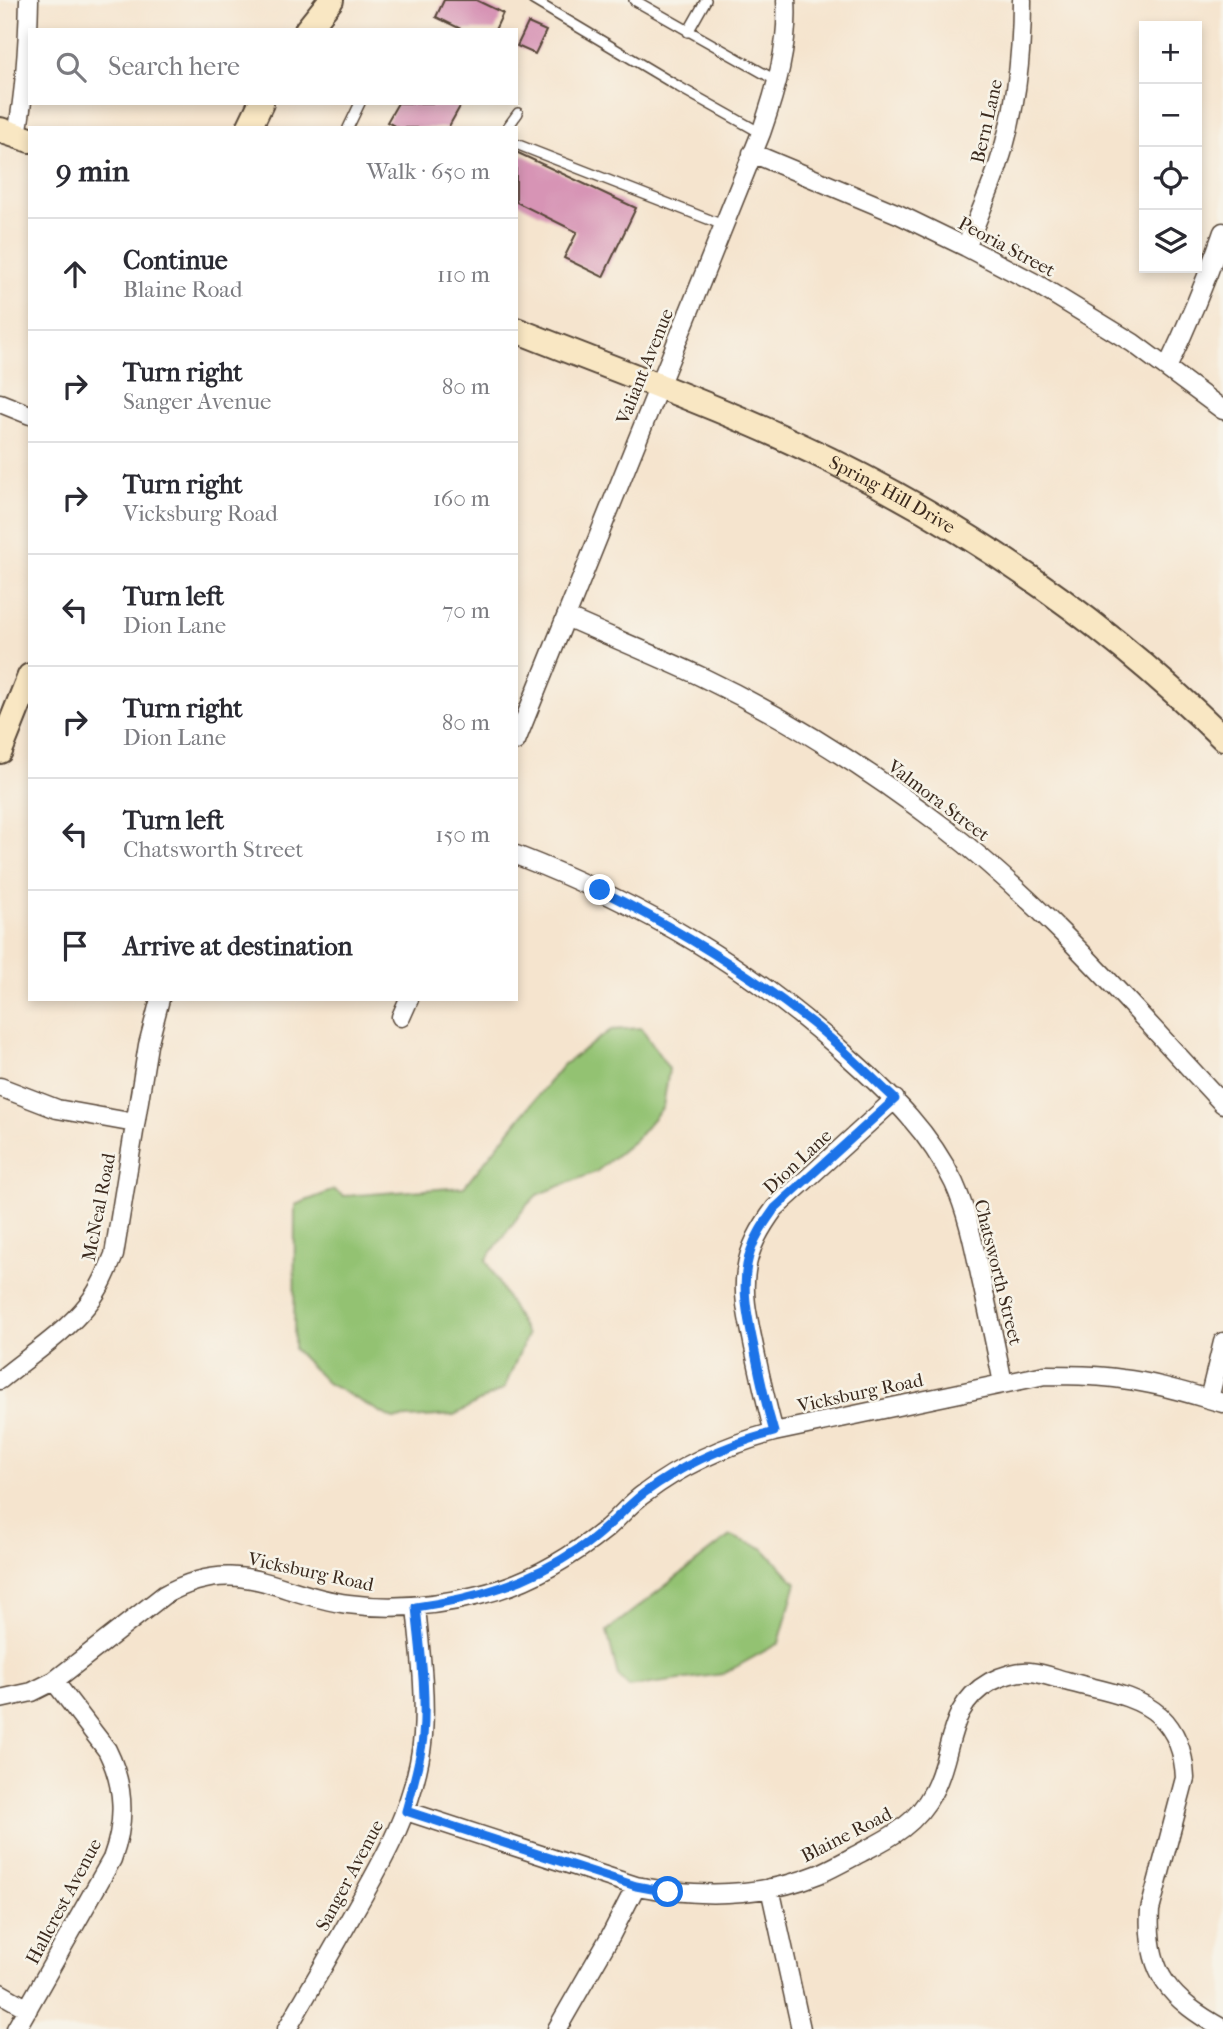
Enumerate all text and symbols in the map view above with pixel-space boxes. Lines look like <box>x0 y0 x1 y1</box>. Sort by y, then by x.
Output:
map controls <box>1139 21 1202 273</box>
button: + <box>1139 21 1202 84</box>
search box <box>28 28 518 105</box>
icon: search <box>52 48 90 86</box>
text: Search here <box>108 51 240 82</box>
street label: Bern Lane <box>967 77 1007 165</box>
button: − <box>1139 84 1202 147</box>
button: locate <box>1139 147 1202 210</box>
text: 9 min <box>56 154 129 189</box>
text: Walk · 650 m <box>367 158 490 185</box>
button: layers <box>1139 210 1202 273</box>
street label: Peoria Street <box>954 212 1059 282</box>
text: Continue <box>123 245 228 276</box>
icon: ahead <box>56 255 94 293</box>
text: 110 m <box>437 261 490 288</box>
text: Blaine Road <box>123 276 243 303</box>
street label: Valiant Avenue <box>611 305 678 428</box>
text: Turn right <box>123 357 243 388</box>
icon: right <box>56 367 94 405</box>
text: 80 m <box>442 373 490 400</box>
text: Sanger Avenue <box>123 388 271 415</box>
street label: Spring Hill Drive <box>825 451 959 538</box>
text: Turn right <box>123 469 243 500</box>
icon: right <box>56 479 94 517</box>
text: 160 m <box>433 485 490 512</box>
text: Vicksburg Road <box>123 500 278 527</box>
text: Turn left <box>123 581 224 612</box>
icon: left <box>56 591 94 629</box>
text: 70 m <box>442 597 490 624</box>
text: Dion Lane <box>123 612 226 639</box>
text: Turn right <box>123 693 243 724</box>
icon: right <box>56 703 94 741</box>
text: 80 m <box>442 709 490 736</box>
text: Dion Lane <box>123 724 226 751</box>
street label: Valmora Street <box>882 755 994 846</box>
text: Turn left <box>123 805 224 836</box>
icon: left <box>56 815 94 853</box>
text: 150 m <box>435 821 490 848</box>
text: Chatsworth Street <box>123 836 304 863</box>
route end <box>584 874 615 905</box>
icon: arrive <box>56 927 94 965</box>
text: Arrive at destination <box>123 931 353 962</box>
street label: Dion Lane <box>759 1125 836 1199</box>
street label: McNeal Road <box>78 1151 120 1263</box>
street label: Chatsworth Street <box>969 1197 1027 1347</box>
street label: Vicksburg Road <box>794 1369 926 1417</box>
street label: Vicksburg Road <box>245 1548 376 1596</box>
street label: Blaine Road <box>797 1802 896 1867</box>
street label: Sanger Avenue <box>311 1816 388 1935</box>
street label: Hallcrest Avenue <box>22 1835 106 1968</box>
route start <box>652 1876 683 1907</box>

